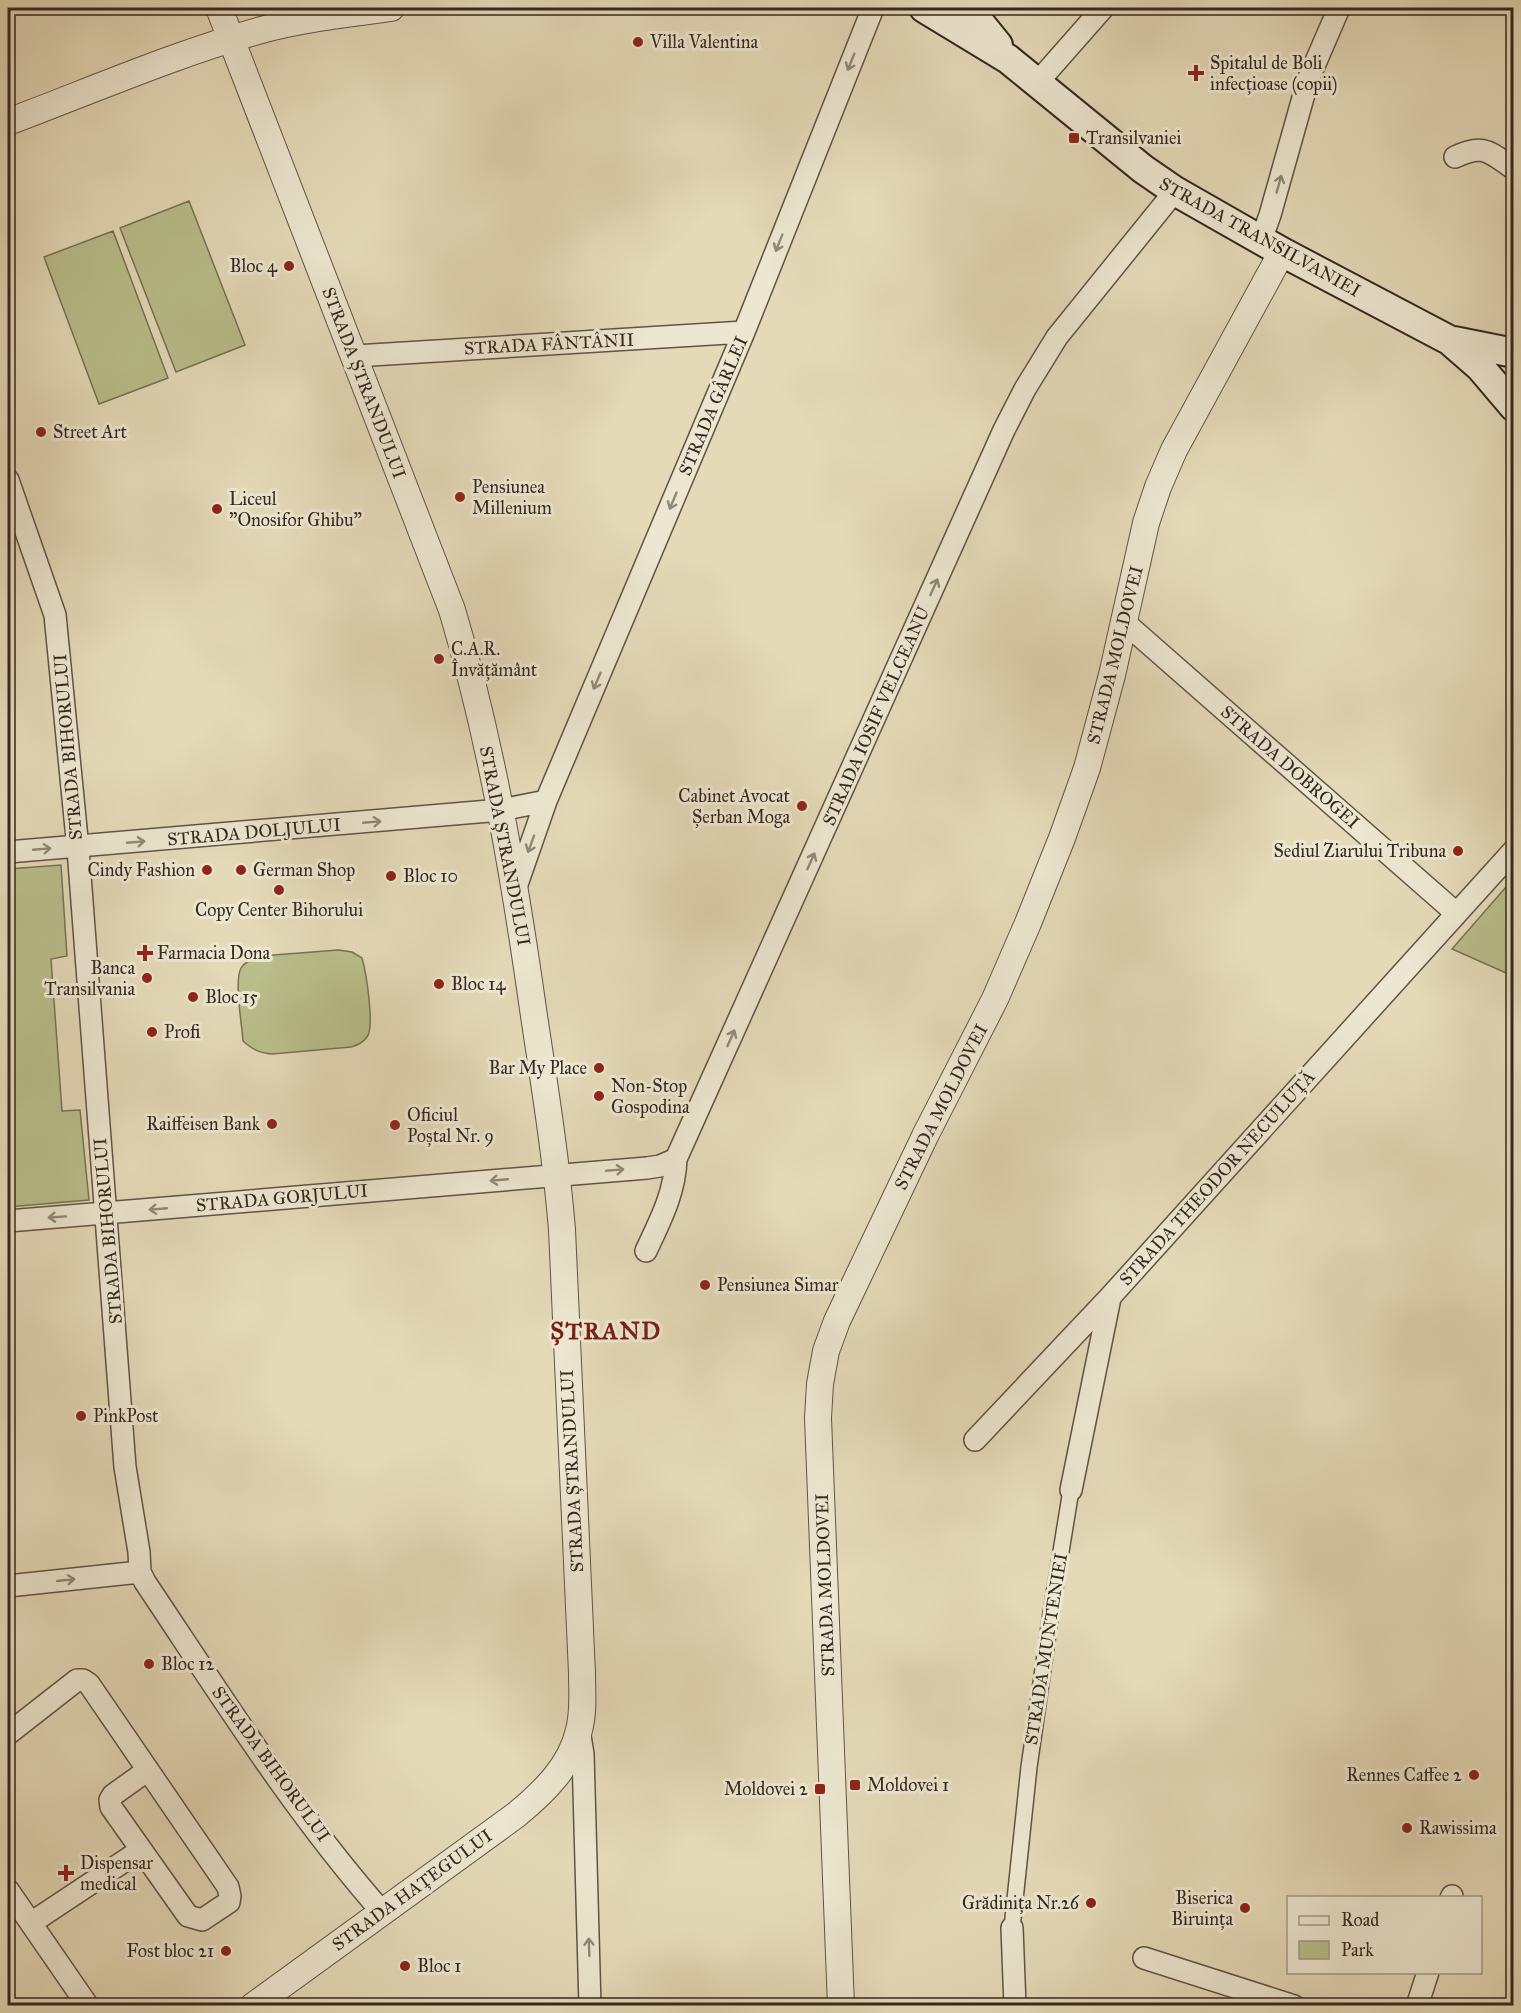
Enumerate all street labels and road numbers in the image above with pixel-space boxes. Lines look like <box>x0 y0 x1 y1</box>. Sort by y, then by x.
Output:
street label: STRADA TRANSILVANIEI <box>1156 172 1365 302</box>
street label: STRADA ȘTRANDULUI <box>317 284 411 482</box>
street label: STRADA FÂNTÂNII <box>463 328 635 359</box>
street label: STRADA GÂRLEI <box>673 332 752 479</box>
street label: STRADA MOLDOVEI <box>1082 563 1148 746</box>
street label: STRADA IOSIF VELCEANU <box>818 602 935 829</box>
street label: STRADA BIHORULUI <box>49 653 87 841</box>
street label: STRADA DOBROGEI <box>1216 701 1364 833</box>
street label: STRADA ȘTRANDULUI <box>475 744 535 948</box>
street label: STRADA DOLJULUI <box>166 813 342 852</box>
street label: STRADA MOLDOVEI <box>890 1020 992 1194</box>
street label: STRADA THEODOR NECULUȚĂ <box>1115 1066 1319 1290</box>
street label: STRADA BIHORULUI <box>89 1137 127 1325</box>
street label: STRADA GORJULUI <box>195 1179 369 1217</box>
street label: STRADA ȘTRANDULUI <box>556 1369 588 1573</box>
street label: STRADA MOLDOVEI <box>811 1493 839 1677</box>
street label: STRADA MUNTENIEI <box>1020 1551 1072 1747</box>
street label: STRADA BIHORULUI <box>207 1682 335 1846</box>
street label: STRADA HAȚEGULUI <box>328 1824 497 1955</box>

